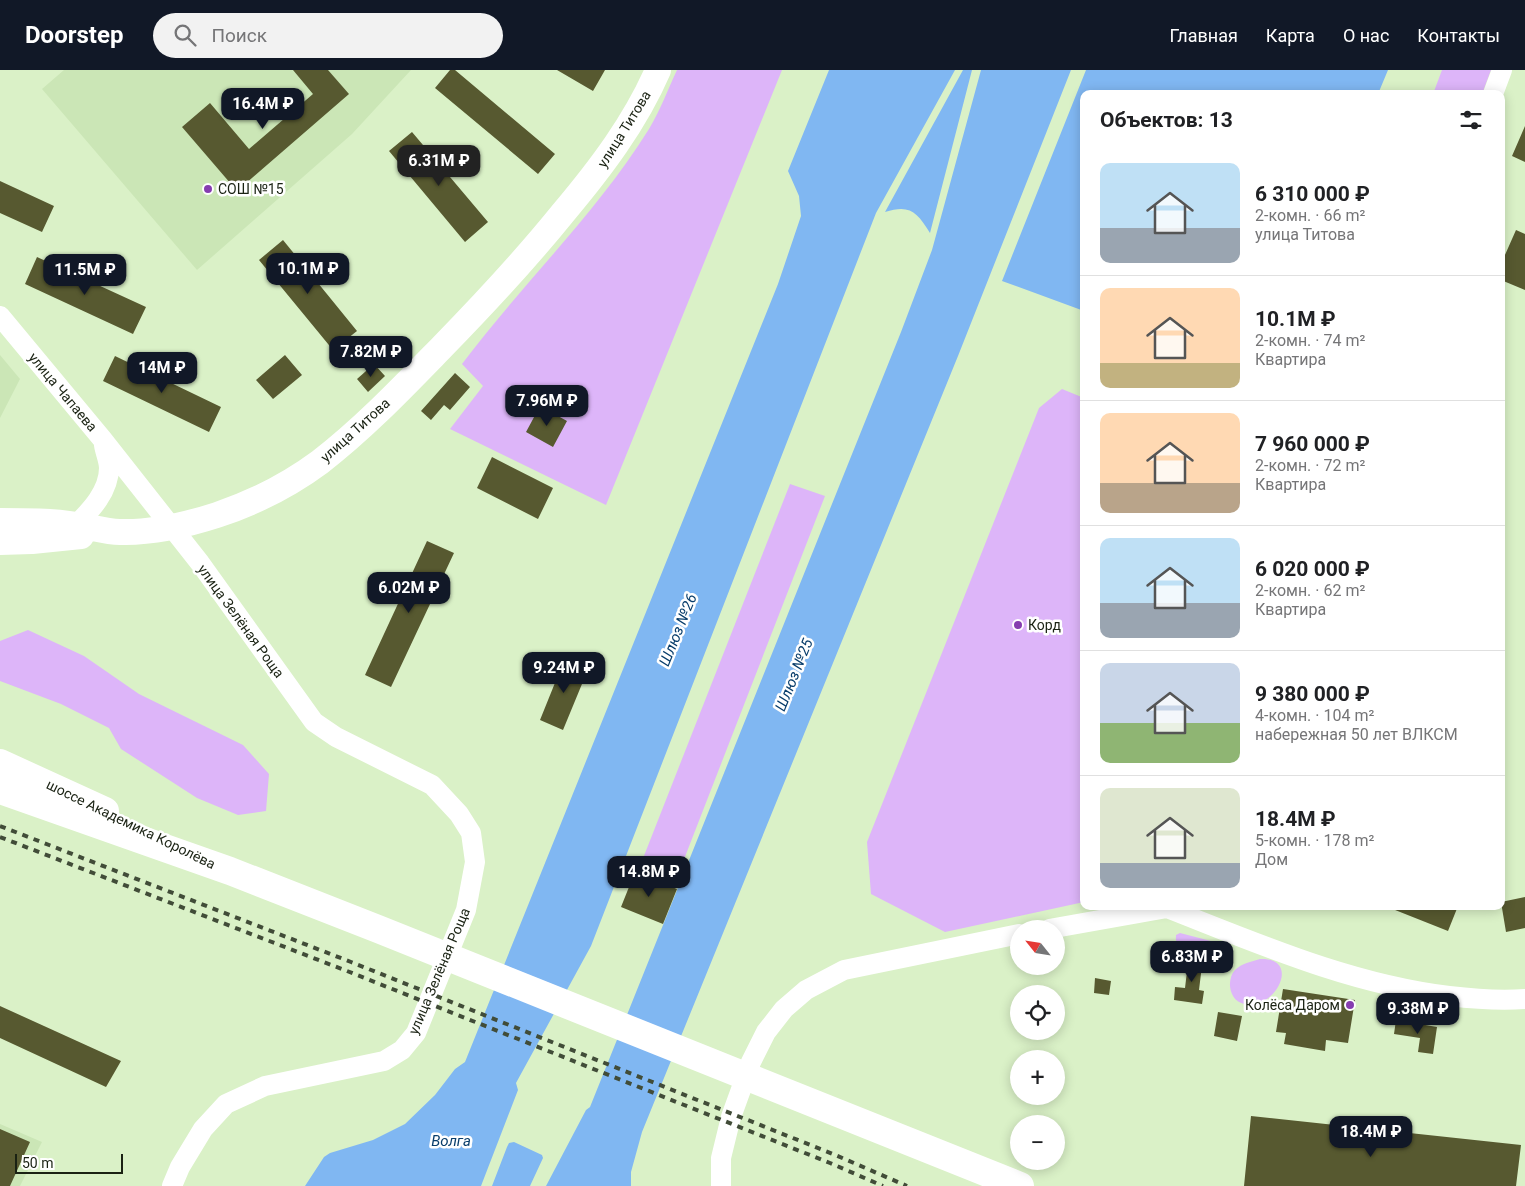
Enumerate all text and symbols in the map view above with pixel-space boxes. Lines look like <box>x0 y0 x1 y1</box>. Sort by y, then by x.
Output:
search box <box>153 13 503 58</box>
text: Doorstep <box>25 21 123 49</box>
icon: search <box>171 21 199 49</box>
text: Поиск <box>211 24 267 47</box>
text: Главная <box>1169 25 1238 46</box>
text: Карта <box>1266 25 1315 46</box>
text: О нас <box>1343 25 1389 46</box>
text: Контакты <box>1417 25 1500 46</box>
pin: 16.4M ₽ <box>217 88 309 130</box>
street label: улица Титова <box>594 88 654 170</box>
text: 16.4M ₽ <box>232 94 294 113</box>
icon: filters <box>1457 106 1485 134</box>
text: Объектов: 13 <box>1100 108 1233 132</box>
pin: 6.31M ₽ <box>393 144 485 187</box>
text: 6.31M ₽ <box>408 151 470 170</box>
place label: СОШ №15 <box>218 181 284 197</box>
text: 6 310 000 ₽ <box>1255 182 1370 206</box>
marker: СОШ №15 <box>202 183 214 195</box>
icon: home <box>1140 183 1200 243</box>
text: 2-комн. · 66 m² <box>1255 206 1365 225</box>
text: улица Титова <box>1255 225 1355 244</box>
pin: 10.1M ₽ <box>262 252 354 295</box>
pin: 11.5M ₽ <box>39 254 131 296</box>
text: 10.1M ₽ <box>277 259 339 278</box>
text: 11.5M ₽ <box>54 260 116 279</box>
text: 10.1M ₽ <box>1255 307 1336 331</box>
icon: home <box>1140 308 1200 368</box>
text: 2-комн. · 74 m² <box>1255 331 1365 350</box>
pin: 7.82M ₽ <box>325 336 417 378</box>
text: 7.82M ₽ <box>340 342 402 361</box>
street label: улица Чапаева <box>25 349 101 435</box>
text: Квартира <box>1255 350 1326 369</box>
pin: 14M ₽ <box>127 352 197 394</box>
text: 14M ₽ <box>138 358 186 377</box>
pin: 7.96M ₽ <box>501 384 593 427</box>
text: 7.96M ₽ <box>516 391 578 410</box>
street label: улица Титова <box>317 395 393 465</box>
text: 7 960 000 ₽ <box>1255 432 1370 456</box>
icon: home <box>1140 433 1200 493</box>
text: 2-комн. · 72 m² <box>1255 456 1365 475</box>
text: Квартира <box>1255 475 1326 494</box>
text: 6 020 000 ₽ <box>1255 557 1370 581</box>
icon: home <box>1140 558 1200 618</box>
street label: улица Зелёная Роща <box>195 561 287 681</box>
pin: 6.02M ₽ <box>363 572 455 614</box>
text: 6.02M ₽ <box>378 578 440 597</box>
text: 2-комн. · 62 m² <box>1255 581 1365 600</box>
water label: Шлюз №26 <box>655 591 701 669</box>
text: Квартира <box>1255 600 1326 619</box>
place label: Корд <box>1028 617 1062 633</box>
marker: Корд <box>1012 619 1024 631</box>
water label: Шлюз №25 <box>771 635 817 714</box>
pin: 9.24M ₽ <box>518 652 610 694</box>
text: 9.24M ₽ <box>533 658 595 677</box>
text: 9 380 000 ₽ <box>1255 682 1370 706</box>
icon: home <box>1140 683 1200 743</box>
text: 4-комн. · 104 m² <box>1255 706 1374 725</box>
text: набережная 50 лет ВЛКСМ <box>1255 725 1458 744</box>
street label: шоссе Академика Королёва <box>44 776 218 872</box>
text: 18.4M ₽ <box>1255 807 1336 831</box>
icon: home <box>1140 808 1200 868</box>
text: 5-комн. · 178 m² <box>1255 831 1374 850</box>
text: Дом <box>1255 850 1288 869</box>
pin: 14.8M ₽ <box>603 856 695 898</box>
text: 14.8M ₽ <box>618 862 680 881</box>
street label: улица Зелёная Роща <box>405 905 473 1037</box>
north arrow <box>1010 920 1065 975</box>
map controls <box>1010 920 1065 1170</box>
pin: 6.83M ₽ <box>1146 940 1238 983</box>
text: 6.83M ₽ <box>1161 947 1223 966</box>
button: locate <box>1010 985 1065 1040</box>
pin: 9.38M ₽ <box>1372 992 1464 1035</box>
place label: Колёса Даром <box>1245 997 1340 1013</box>
marker: Колёса Даром <box>1344 999 1356 1011</box>
text: 9.38M ₽ <box>1387 999 1449 1018</box>
button: + <box>1010 1050 1065 1105</box>
button: − <box>1010 1115 1065 1170</box>
pin: 18.4M ₽ <box>1325 1116 1417 1158</box>
text: 18.4M ₽ <box>1340 1122 1402 1141</box>
water label: Волга <box>431 1132 471 1150</box>
scale bar <box>15 1151 122 1174</box>
text: 50 m <box>22 1155 54 1171</box>

